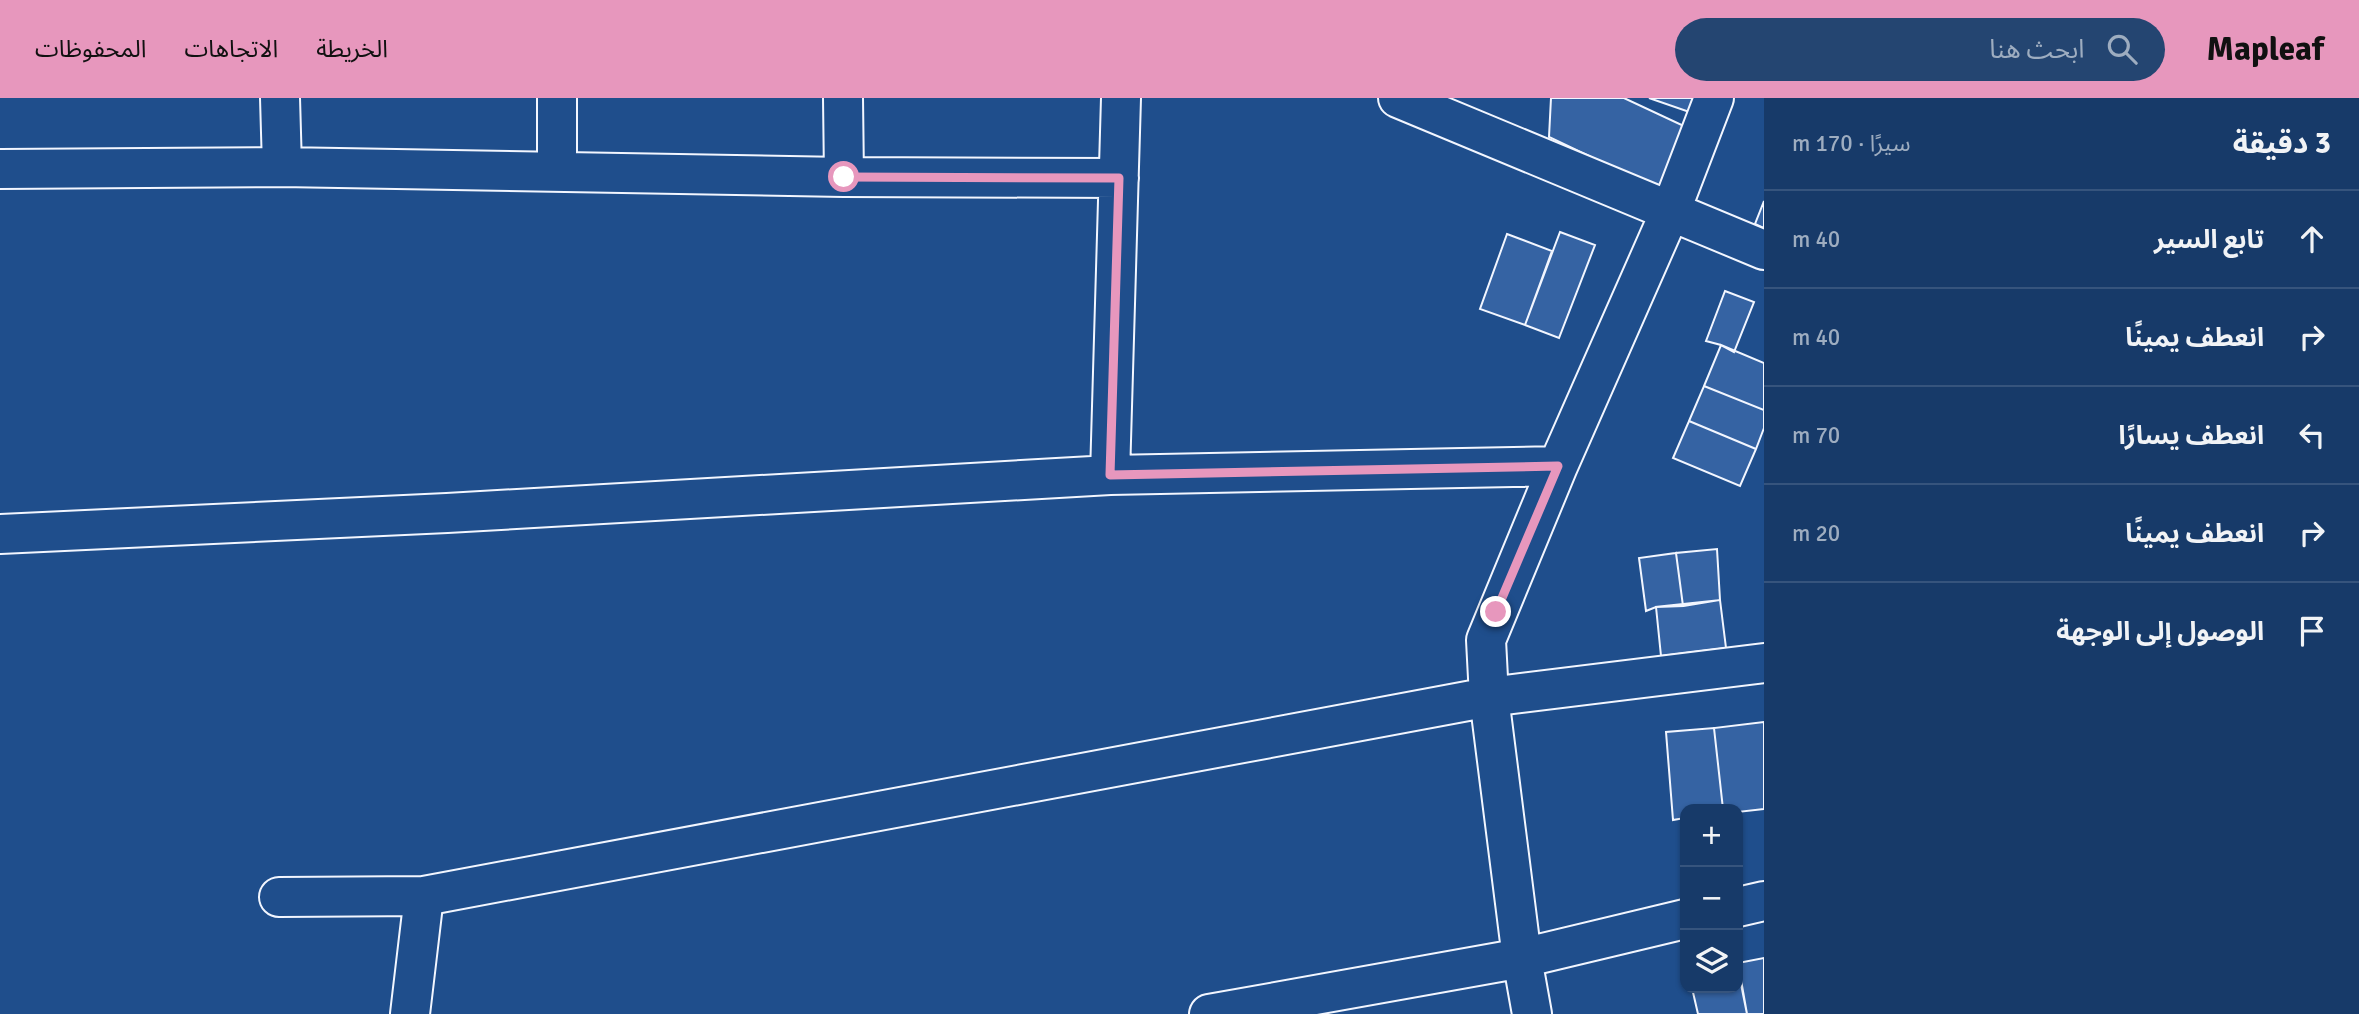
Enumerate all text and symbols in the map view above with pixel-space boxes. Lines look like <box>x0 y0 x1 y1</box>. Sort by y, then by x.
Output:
search box <box>1675 18 2165 81</box>
text: Mapleaf <box>2207 29 2324 70</box>
icon: search <box>2103 30 2141 68</box>
text: المحفوظات <box>35 34 146 64</box>
text: الاتجاهات <box>184 34 278 64</box>
text: الخريطة <box>316 34 388 64</box>
text: ابحث هنا <box>1989 34 2085 66</box>
text: 3 دقيقة <box>2233 125 2331 162</box>
text: سيرًا · 170 m <box>1792 129 1910 158</box>
route start <box>828 161 859 192</box>
icon: ahead <box>2293 220 2331 258</box>
text: تابع السير <box>2154 224 2264 256</box>
text: 40 m <box>1792 225 1840 254</box>
icon: right <box>2293 318 2331 356</box>
text: انعطف يمينًا <box>2125 322 2264 354</box>
text: 40 m <box>1792 323 1840 352</box>
icon: left <box>2293 416 2331 454</box>
text: انعطف يسارًا <box>2119 420 2264 452</box>
text: 70 m <box>1792 421 1840 450</box>
icon: right <box>2293 514 2331 552</box>
text: انعطف يمينًا <box>2125 518 2264 550</box>
text: 20 m <box>1792 519 1840 548</box>
route end <box>1480 596 1511 627</box>
icon: arrive <box>2293 612 2331 650</box>
text: الوصول إلى الوجهة <box>2056 616 2264 648</box>
map controls <box>1680 804 1743 993</box>
button: + <box>1680 804 1743 867</box>
button: − <box>1680 867 1743 930</box>
button: layers <box>1680 930 1743 993</box>

